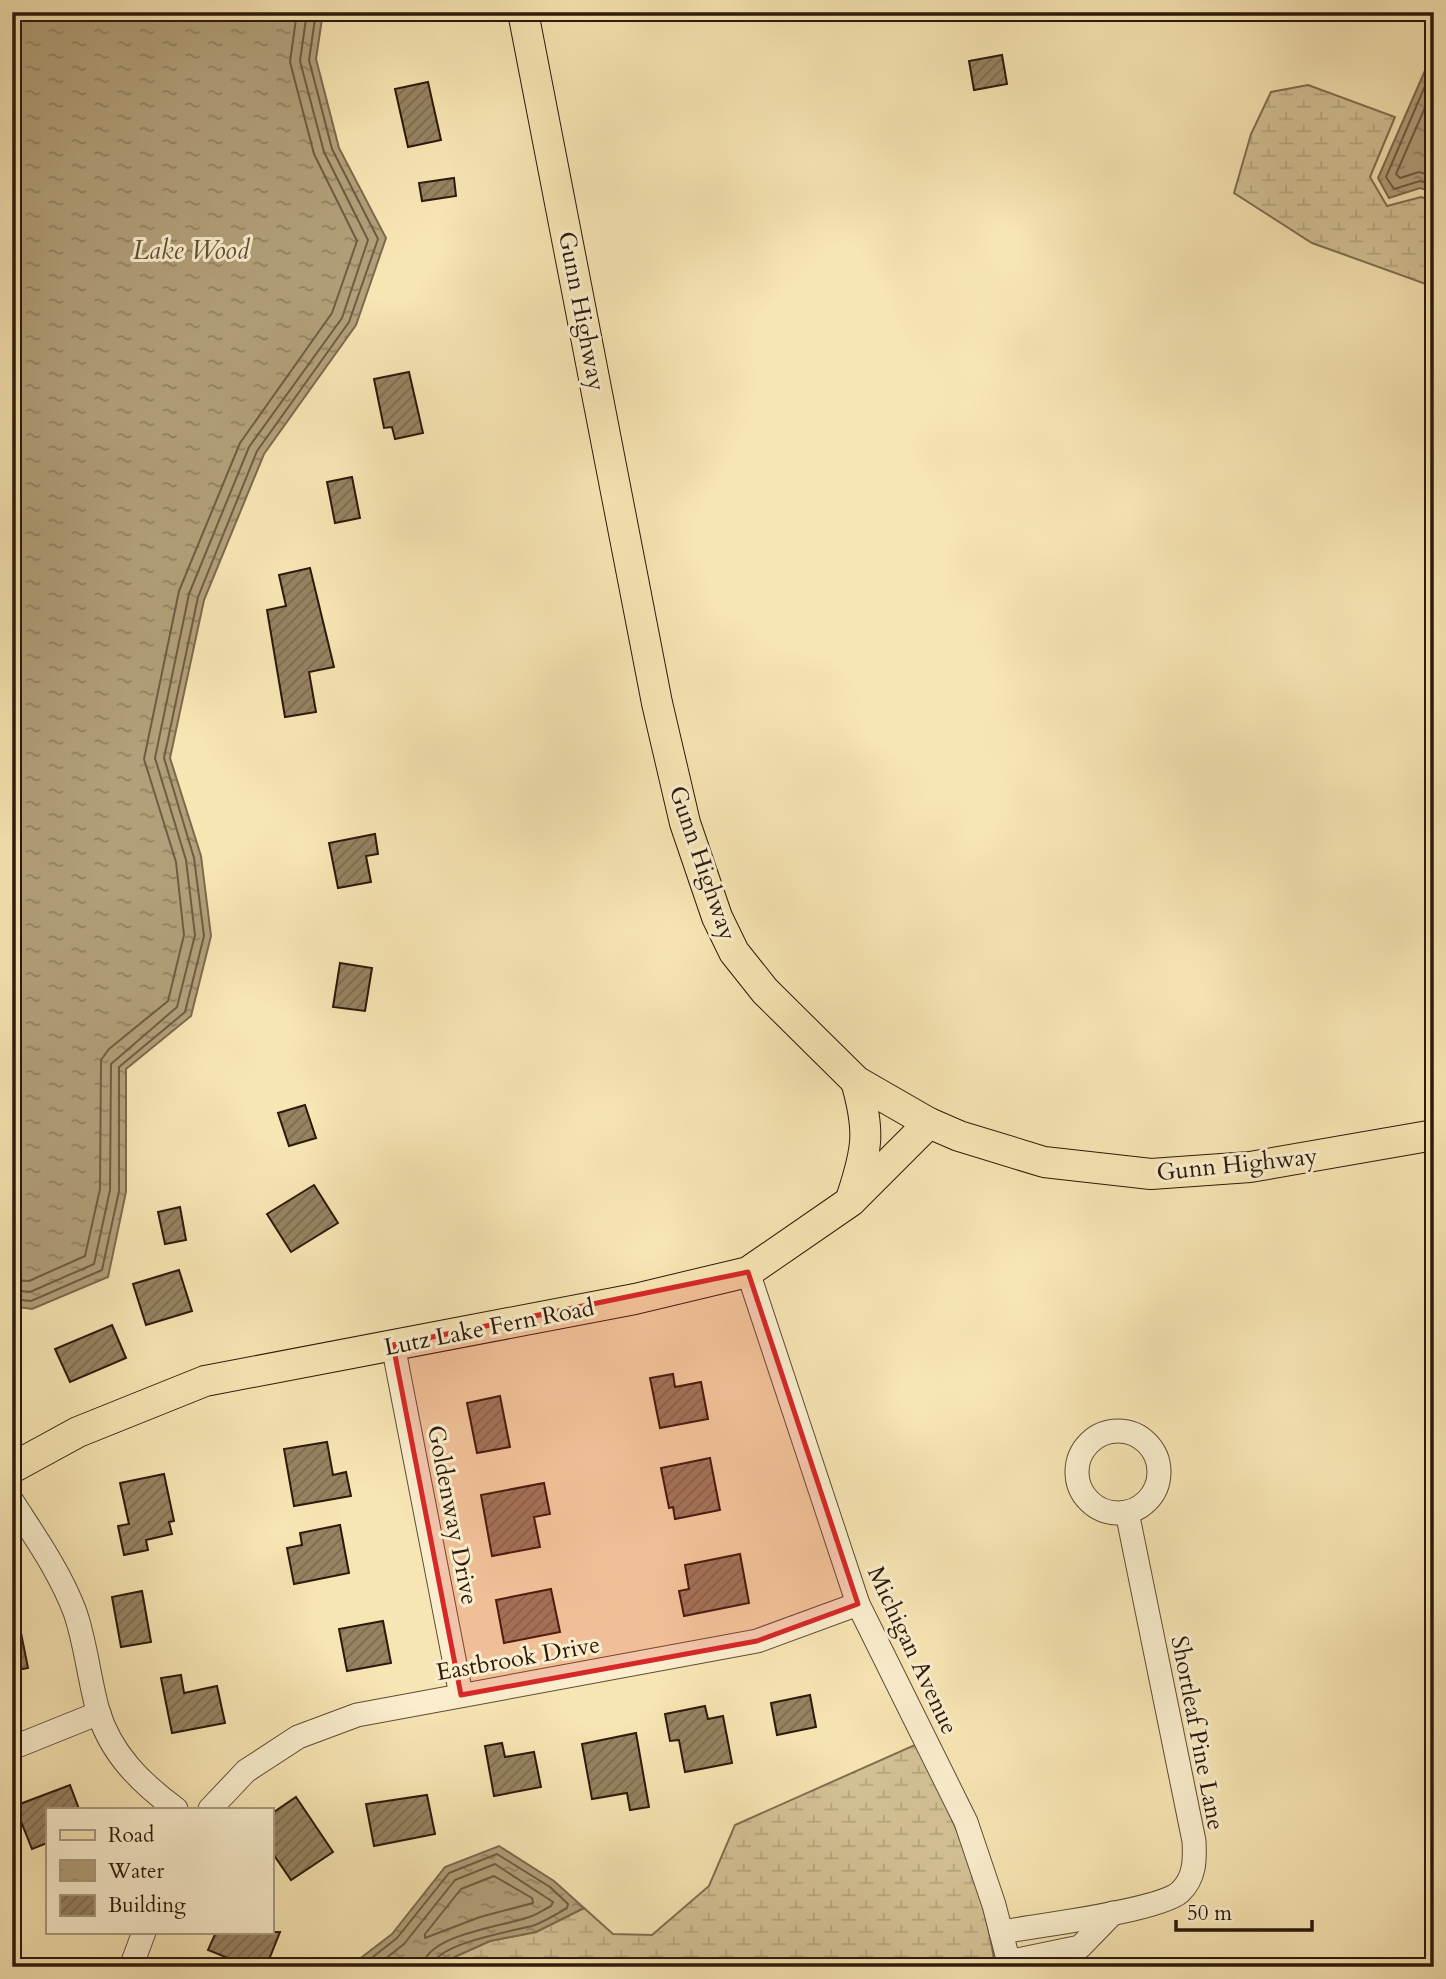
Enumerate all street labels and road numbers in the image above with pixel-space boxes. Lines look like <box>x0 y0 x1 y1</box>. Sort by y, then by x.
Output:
street label: Gunn Highway <box>550 229 613 394</box>
street label: Gunn Highway <box>661 781 745 945</box>
street label: Gunn Highway <box>1155 1140 1319 1189</box>
street label: Lutz Lake Fern Road <box>381 1291 597 1364</box>
street label: Goldenway Drive <box>419 1423 486 1608</box>
street label: Michigan Avenue <box>859 1561 966 1740</box>
street label: Eastbrook Drive <box>434 1628 603 1689</box>
street label: Shortleaf Pine Lane <box>1163 1633 1233 1833</box>

